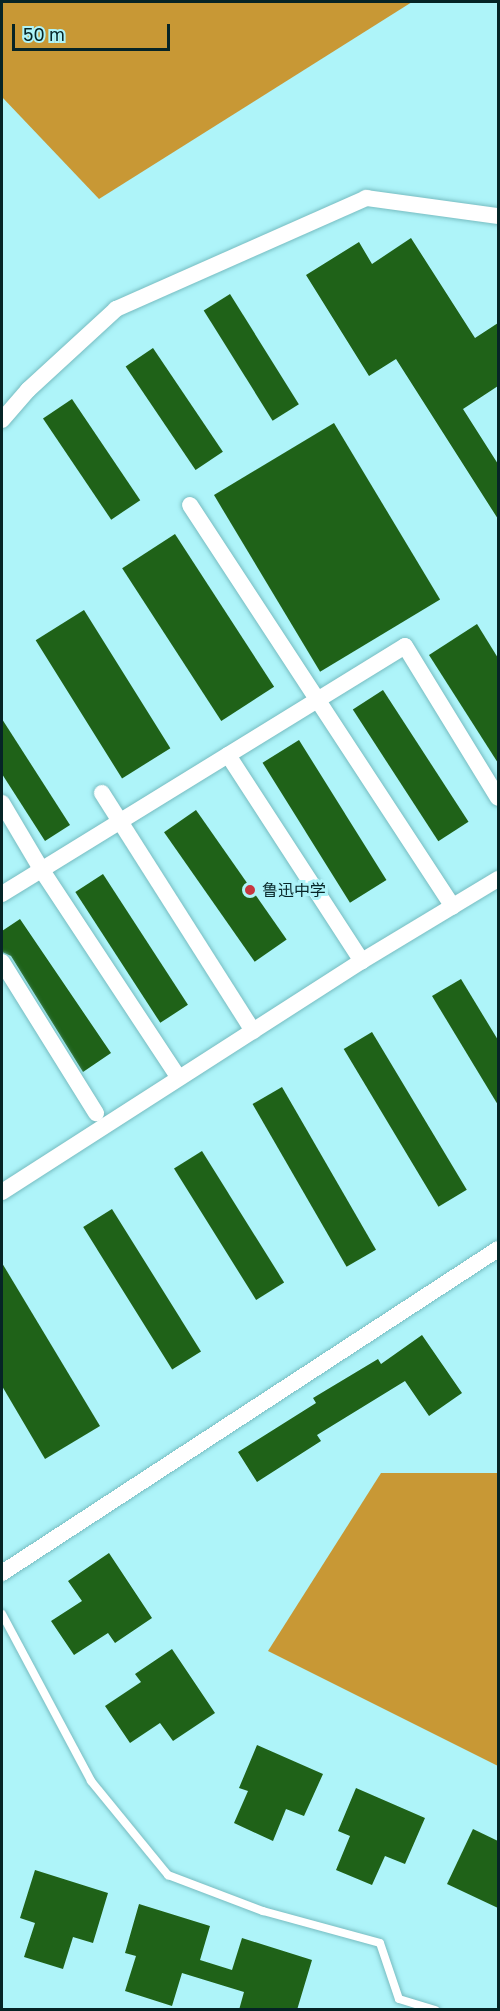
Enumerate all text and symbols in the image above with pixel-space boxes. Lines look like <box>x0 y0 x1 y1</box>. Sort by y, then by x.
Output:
scale bar <box>15 12 172 50</box>
text: 50 m <box>23 23 65 45</box>
place label: 鲁迅中学 <box>262 880 326 900</box>
marker: 鲁迅中学 <box>243 883 257 897</box>

